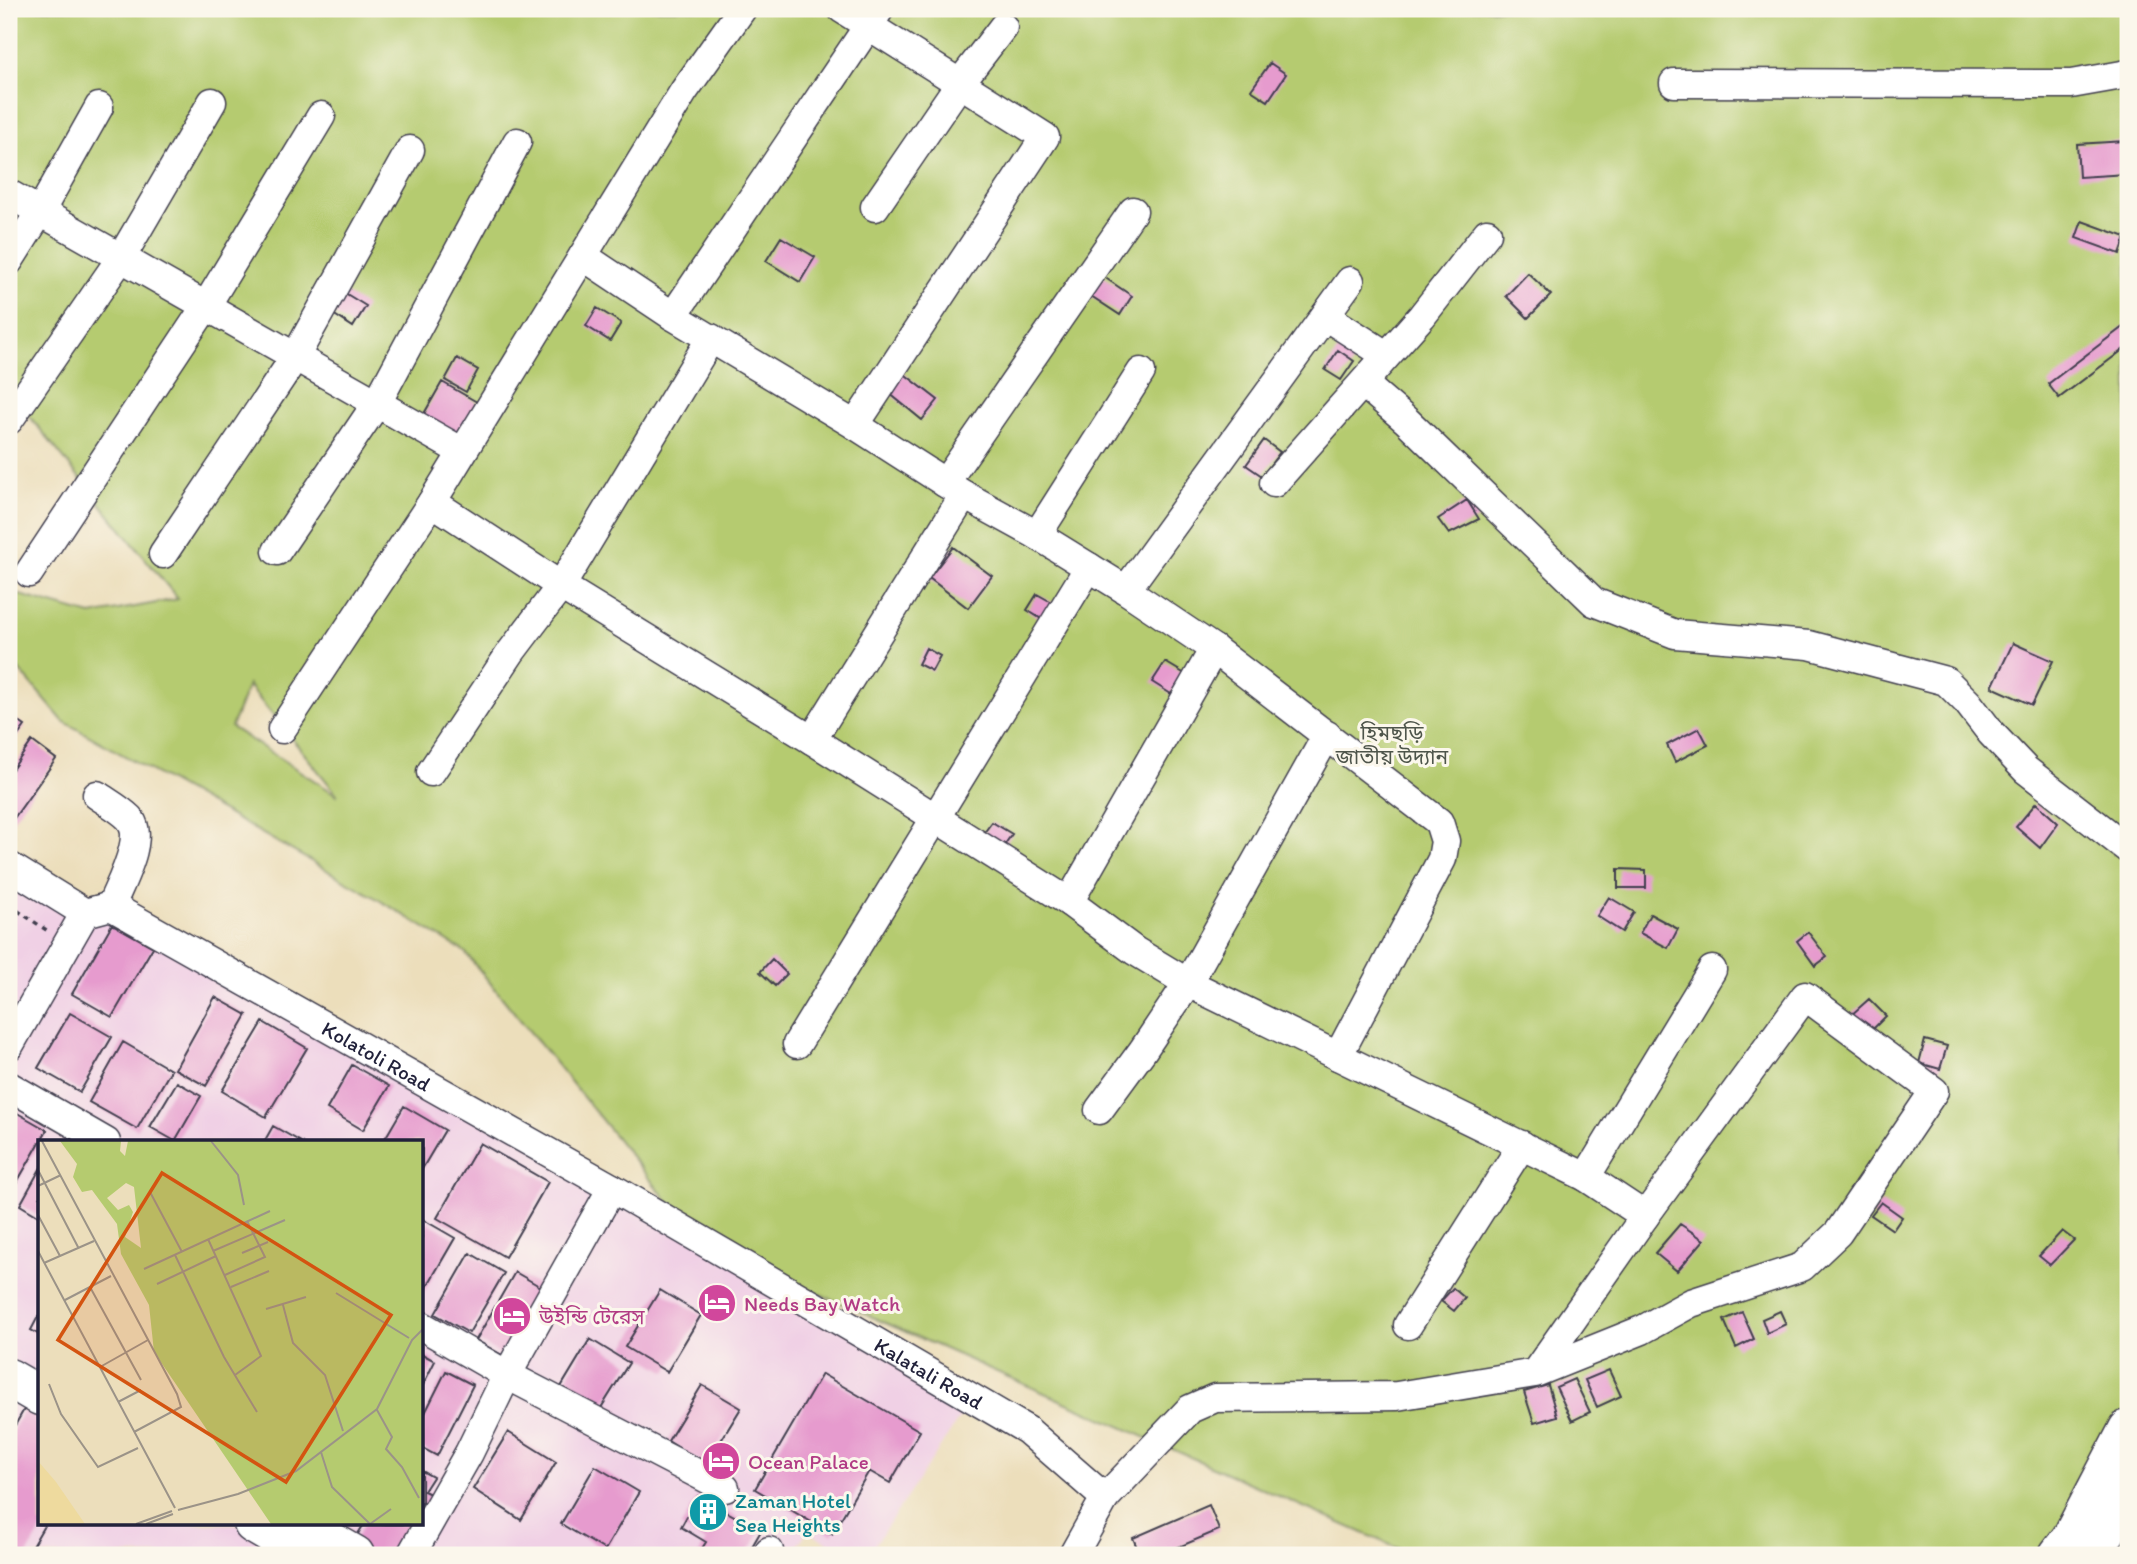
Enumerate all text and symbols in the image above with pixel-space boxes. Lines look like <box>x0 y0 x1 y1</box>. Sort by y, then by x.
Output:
park label: হিমছড়ি জাতীয় উদ্যান <box>1335 720 1449 769</box>
street label: Kolatoli Road <box>318 1015 436 1096</box>
inset map <box>38 1140 424 1526</box>
hotel icon: Needs Bay Watch <box>696 1282 738 1324</box>
place label: Needs Bay Watch <box>744 1291 900 1316</box>
hotel icon: উইন্ডি টেরেস <box>491 1295 533 1337</box>
place label: উইন্ডি টেরেস <box>538 1304 645 1329</box>
street label: Kalatali Road <box>870 1331 988 1414</box>
hotel icon: Ocean Palace <box>700 1440 742 1482</box>
place label: Ocean Palace <box>748 1449 869 1474</box>
place label: Zaman Hotel Sea Heights <box>735 1488 851 1537</box>
building icon: Zaman Hotel Sea Heights <box>687 1491 729 1533</box>

